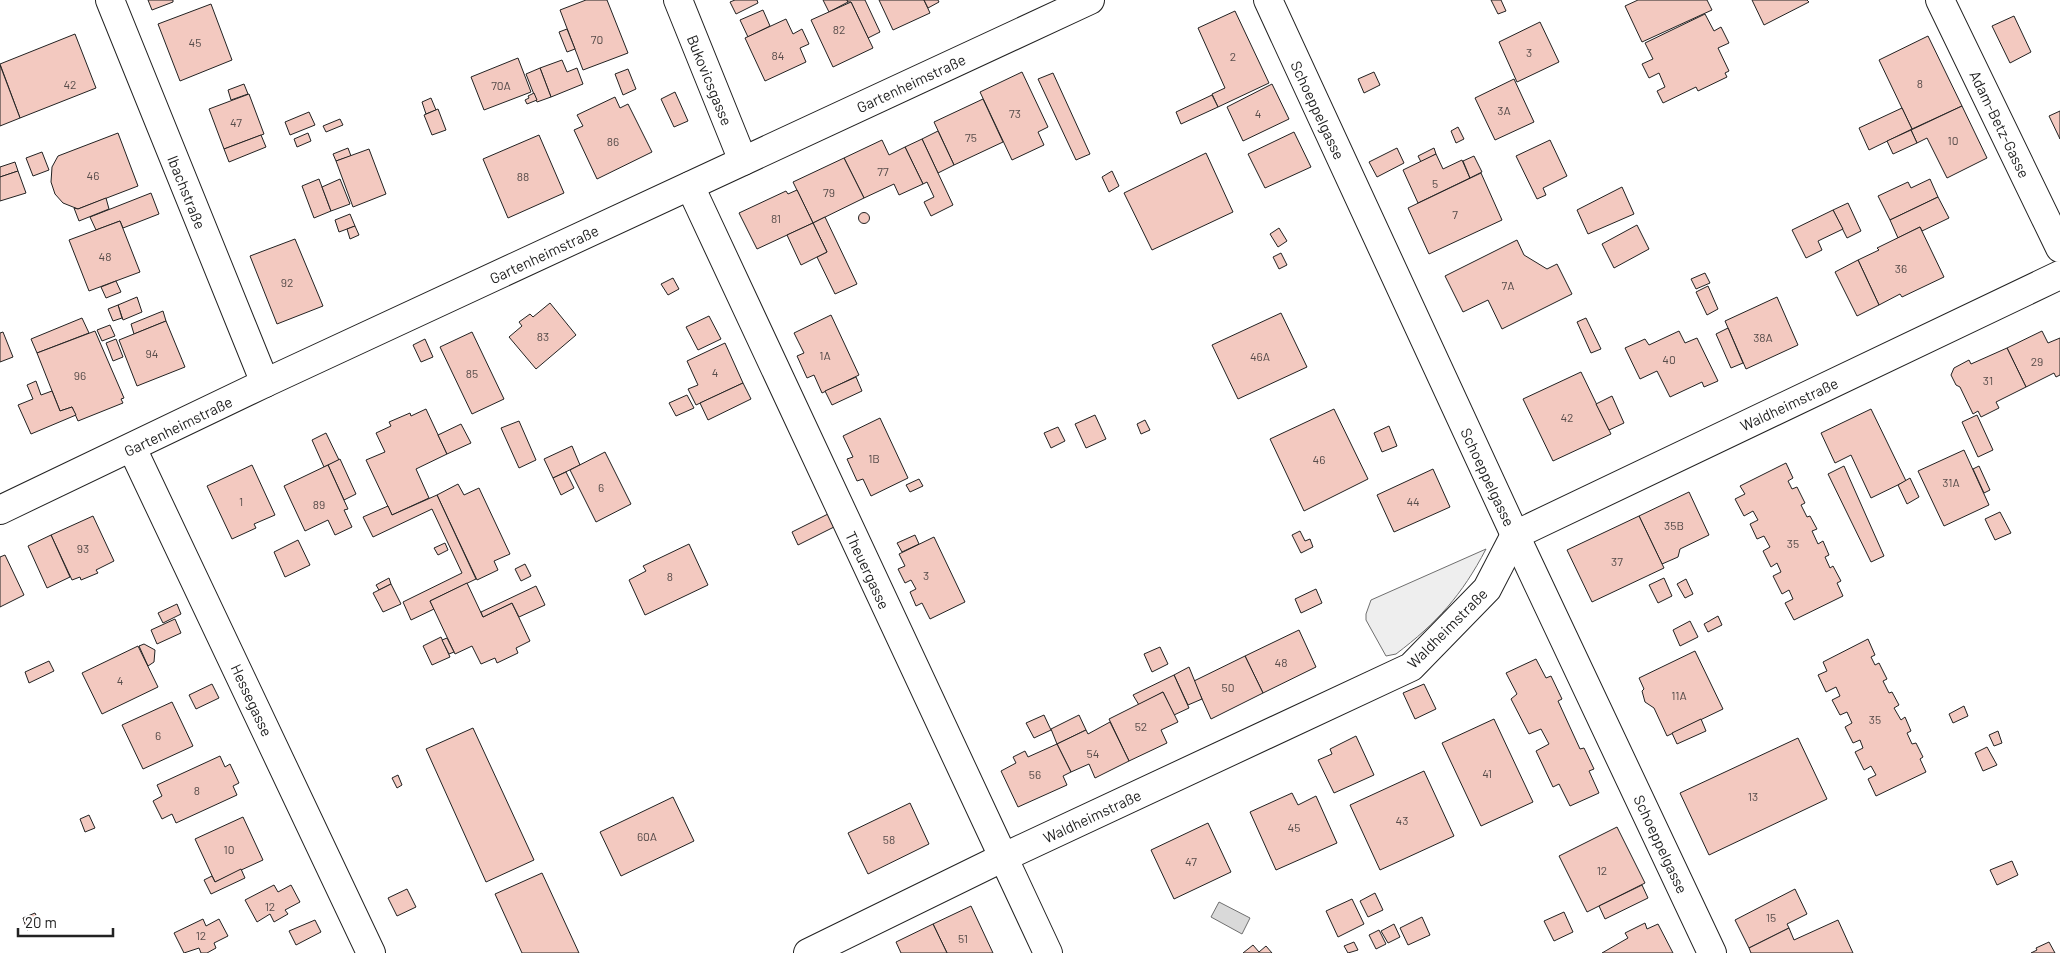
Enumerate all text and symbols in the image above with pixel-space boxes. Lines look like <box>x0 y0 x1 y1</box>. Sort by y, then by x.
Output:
house number: 82 <box>833 22 845 36</box>
house number: 70 <box>591 32 603 46</box>
street label: Bukovicsgasse <box>684 32 736 128</box>
house number: 45 <box>189 35 201 49</box>
house number: 3 <box>1526 45 1532 59</box>
house number: 84 <box>772 48 784 62</box>
house number: 2 <box>1230 49 1236 63</box>
street label: Gartenheimstraße <box>854 50 968 116</box>
street label: Schoeppelgasse <box>1287 58 1349 162</box>
street label: Adam-Betz-Gasse <box>1966 67 2034 181</box>
house number: 8 <box>1917 76 1923 90</box>
house number: 42 <box>63 77 77 91</box>
house number: 70A <box>491 78 511 92</box>
house number: 3A <box>1497 103 1511 117</box>
house number: 73 <box>1009 106 1021 120</box>
house number: 4 <box>1255 106 1261 120</box>
house number: 47 <box>230 115 242 129</box>
house number: 75 <box>965 130 977 144</box>
house number: 10 <box>1948 133 1958 147</box>
house number: 86 <box>607 134 619 148</box>
street label: Ibachstraße <box>164 153 210 231</box>
house number: 77 <box>877 164 889 178</box>
house number: 46 <box>87 168 99 182</box>
house number: 88 <box>517 169 529 183</box>
house number: 5 <box>1432 176 1438 190</box>
house number: 79 <box>823 185 835 199</box>
house number: 7 <box>1452 207 1458 221</box>
house number: 81 <box>771 211 781 225</box>
street label: Gartenheimstraße <box>487 221 601 287</box>
house number: 48 <box>99 249 111 263</box>
house number: 36 <box>1895 261 1907 275</box>
house number: 92 <box>281 275 293 289</box>
house number: 7A <box>1502 278 1514 292</box>
house number: 83 <box>537 329 549 343</box>
house number: 38A <box>1753 330 1773 344</box>
house number: 94 <box>146 346 158 360</box>
house number: 1A <box>819 348 831 362</box>
house number: 46A <box>1250 349 1270 363</box>
house number: 40 <box>1662 352 1676 366</box>
house number: 29 <box>2031 354 2043 368</box>
house number: 4 <box>712 365 718 379</box>
house number: 85 <box>466 366 478 380</box>
house number: 96 <box>74 368 86 382</box>
street label: Waldheimstraße <box>1737 373 1841 435</box>
house number: 31 <box>1983 373 1993 387</box>
street label: Gartenheimstraße <box>121 392 235 460</box>
house number: 42 <box>1560 410 1574 424</box>
street label: Schoeppelgasse <box>1457 425 1519 529</box>
house number: 1B <box>868 451 880 465</box>
house number: 46 <box>1313 452 1325 466</box>
house number: 31A <box>1942 475 1960 489</box>
house number: 6 <box>598 480 604 494</box>
house number: 1 <box>239 494 243 508</box>
house number: 44 <box>1406 494 1420 508</box>
house number: 89 <box>313 497 325 511</box>
house number: 35B <box>1664 518 1684 532</box>
street label: Theuergasse <box>842 528 894 612</box>
house number: 35 <box>1787 536 1799 550</box>
house number: 93 <box>77 541 89 555</box>
house number: 37 <box>1611 554 1623 568</box>
house number: 3 <box>923 568 929 582</box>
house number: 8 <box>667 569 673 583</box>
street label: Waldheimstraße <box>1403 584 1491 672</box>
house number: 48 <box>1275 655 1287 669</box>
street label: Hessegasse <box>227 661 277 739</box>
house number: 4 <box>117 673 123 687</box>
house number: 50 <box>1222 680 1234 694</box>
house number: 11A <box>1671 688 1687 702</box>
house number: 35 <box>1869 712 1881 726</box>
house number: 52 <box>1135 719 1147 733</box>
house number: 6 <box>155 728 161 742</box>
house number: 54 <box>1087 746 1099 760</box>
house number: 41 <box>1482 766 1492 780</box>
house number: 56 <box>1029 767 1041 781</box>
house number: 8 <box>194 783 200 797</box>
street label: Waldheimstraße <box>1040 785 1144 847</box>
house number: 13 <box>1748 789 1758 803</box>
street label: Schoeppelgasse <box>1630 792 1692 896</box>
house number: 43 <box>1396 813 1408 827</box>
house number: 45 <box>1288 820 1300 834</box>
house number: 60A <box>637 829 657 843</box>
house number: 58 <box>883 832 895 846</box>
house number: 10 <box>224 842 234 856</box>
house number: 47 <box>1185 854 1197 868</box>
house number: 12 <box>1597 863 1607 877</box>
house number: 12 <box>265 899 275 913</box>
scale bar <box>18 906 112 938</box>
house number: 15 <box>1766 910 1776 924</box>
text: 20 m <box>25 913 57 931</box>
house number: 12 <box>196 928 206 942</box>
house number: 51 <box>958 931 968 945</box>

